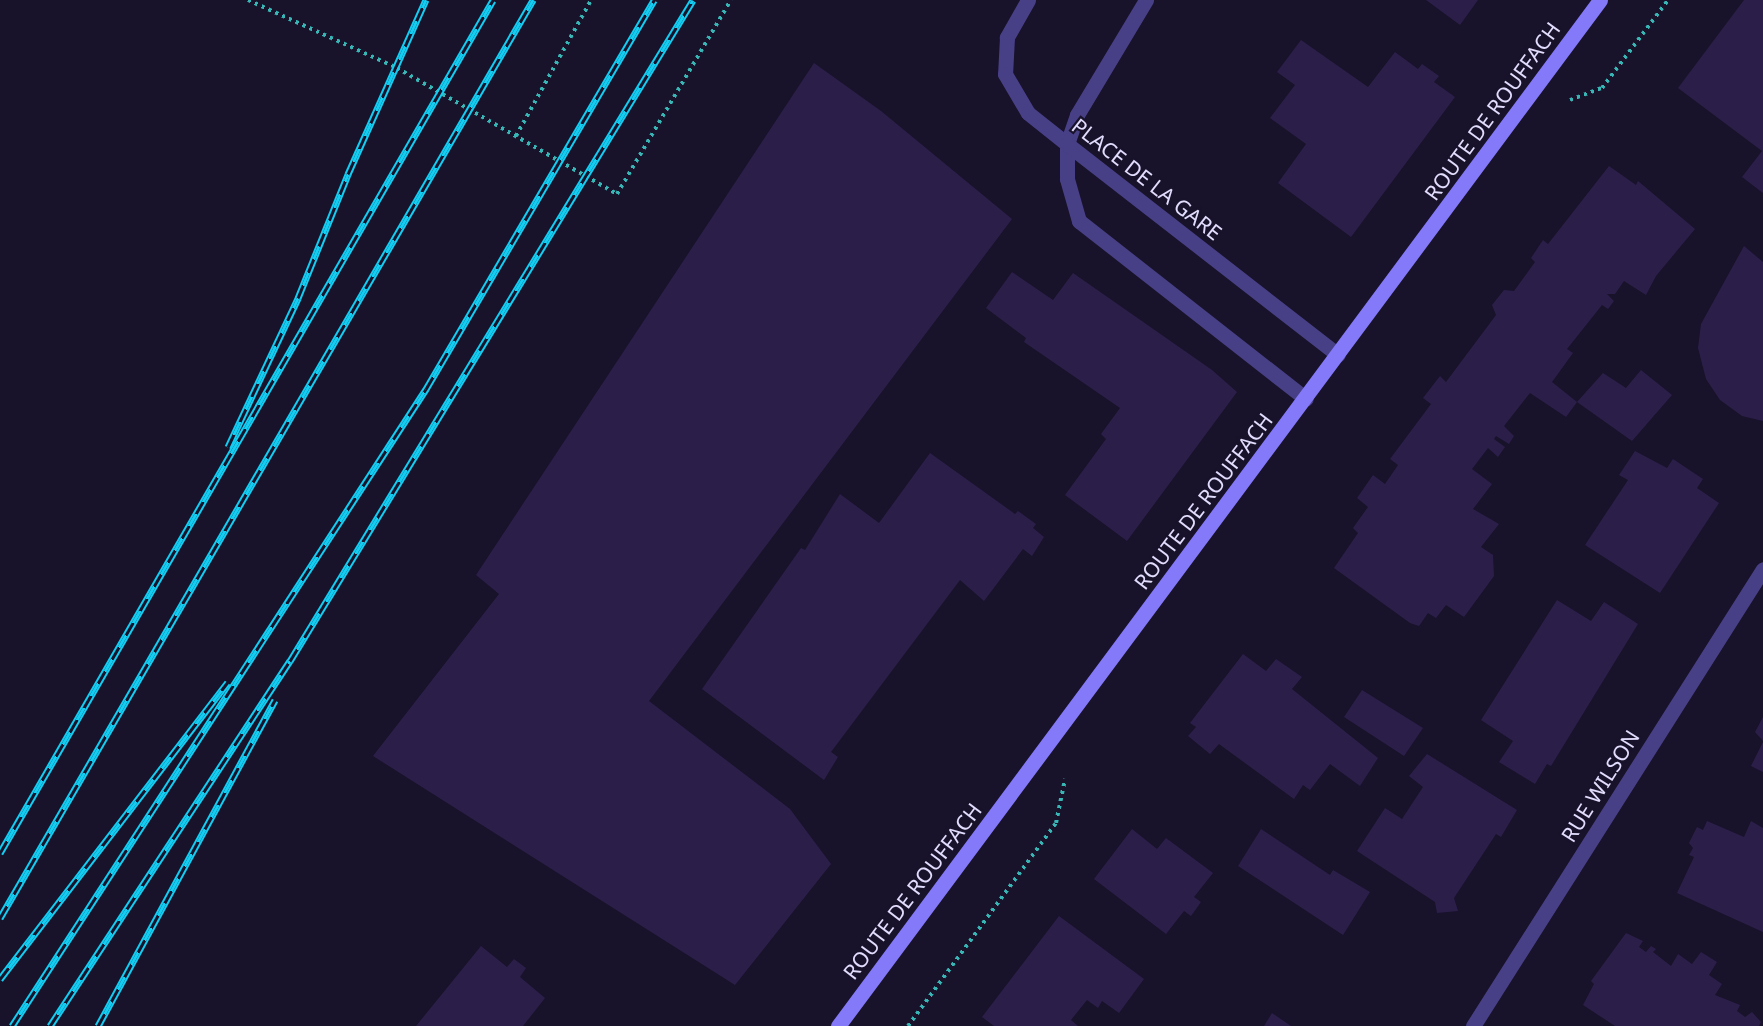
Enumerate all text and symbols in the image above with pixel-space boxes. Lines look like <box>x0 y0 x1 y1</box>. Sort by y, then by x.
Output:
street label: ROUTE DE ROUFFACH <box>1419 17 1565 205</box>
street label: PLACE DE LA GARE <box>1067 113 1227 245</box>
street label: ROUTE DE ROUFFACH <box>1129 408 1277 594</box>
street label: RUE WILSON <box>1556 725 1644 847</box>
street label: ROUTE DE ROUFFACH <box>838 798 986 984</box>

